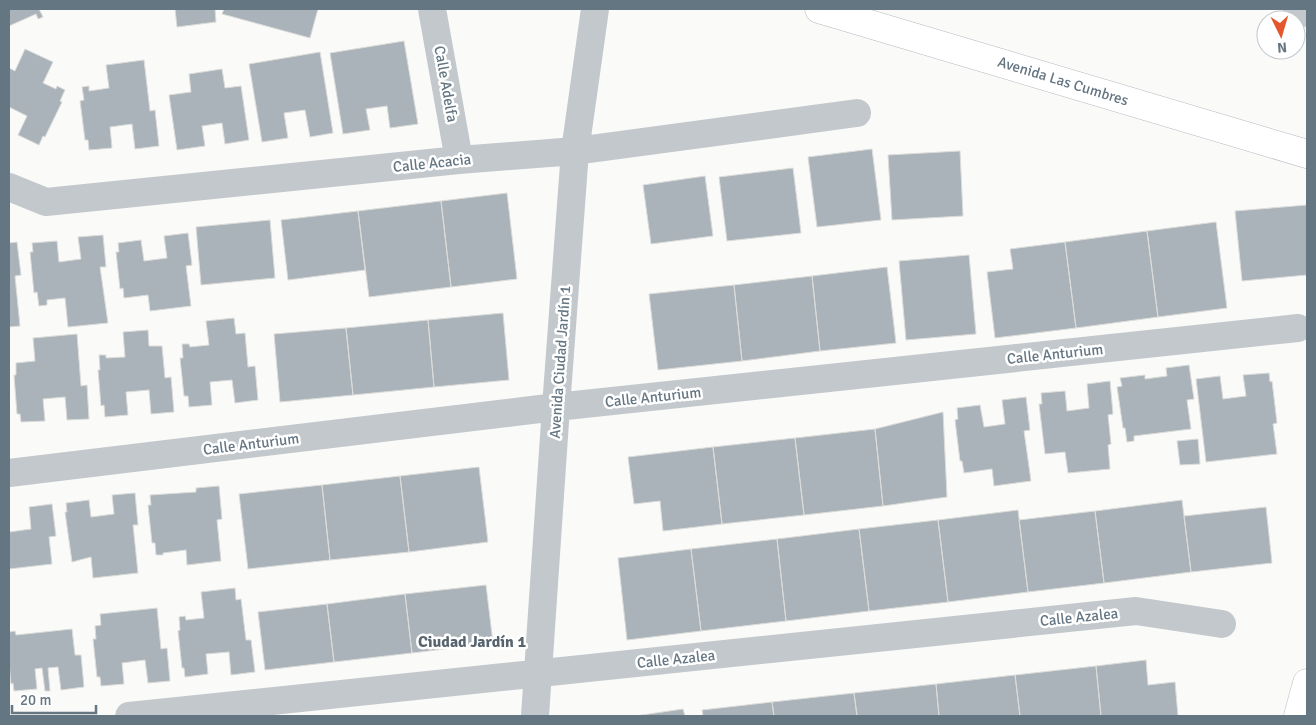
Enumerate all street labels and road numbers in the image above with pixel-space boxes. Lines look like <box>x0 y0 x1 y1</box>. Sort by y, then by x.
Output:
street label: Calle Adelfa <box>430 44 462 124</box>
street label: Avenida Las Cumbres <box>995 53 1131 110</box>
street label: Calle Acacia <box>392 150 472 176</box>
street label: Avenida Ciudad Jardín 1 <box>546 285 574 439</box>
street label: Calle Anturium <box>1006 340 1104 368</box>
street label: Calle Anturium <box>604 383 702 411</box>
street label: Calle Anturium <box>202 429 300 459</box>
street label: Calle Azalea <box>1039 604 1119 630</box>
street label: Calle Azalea <box>636 646 716 672</box>

